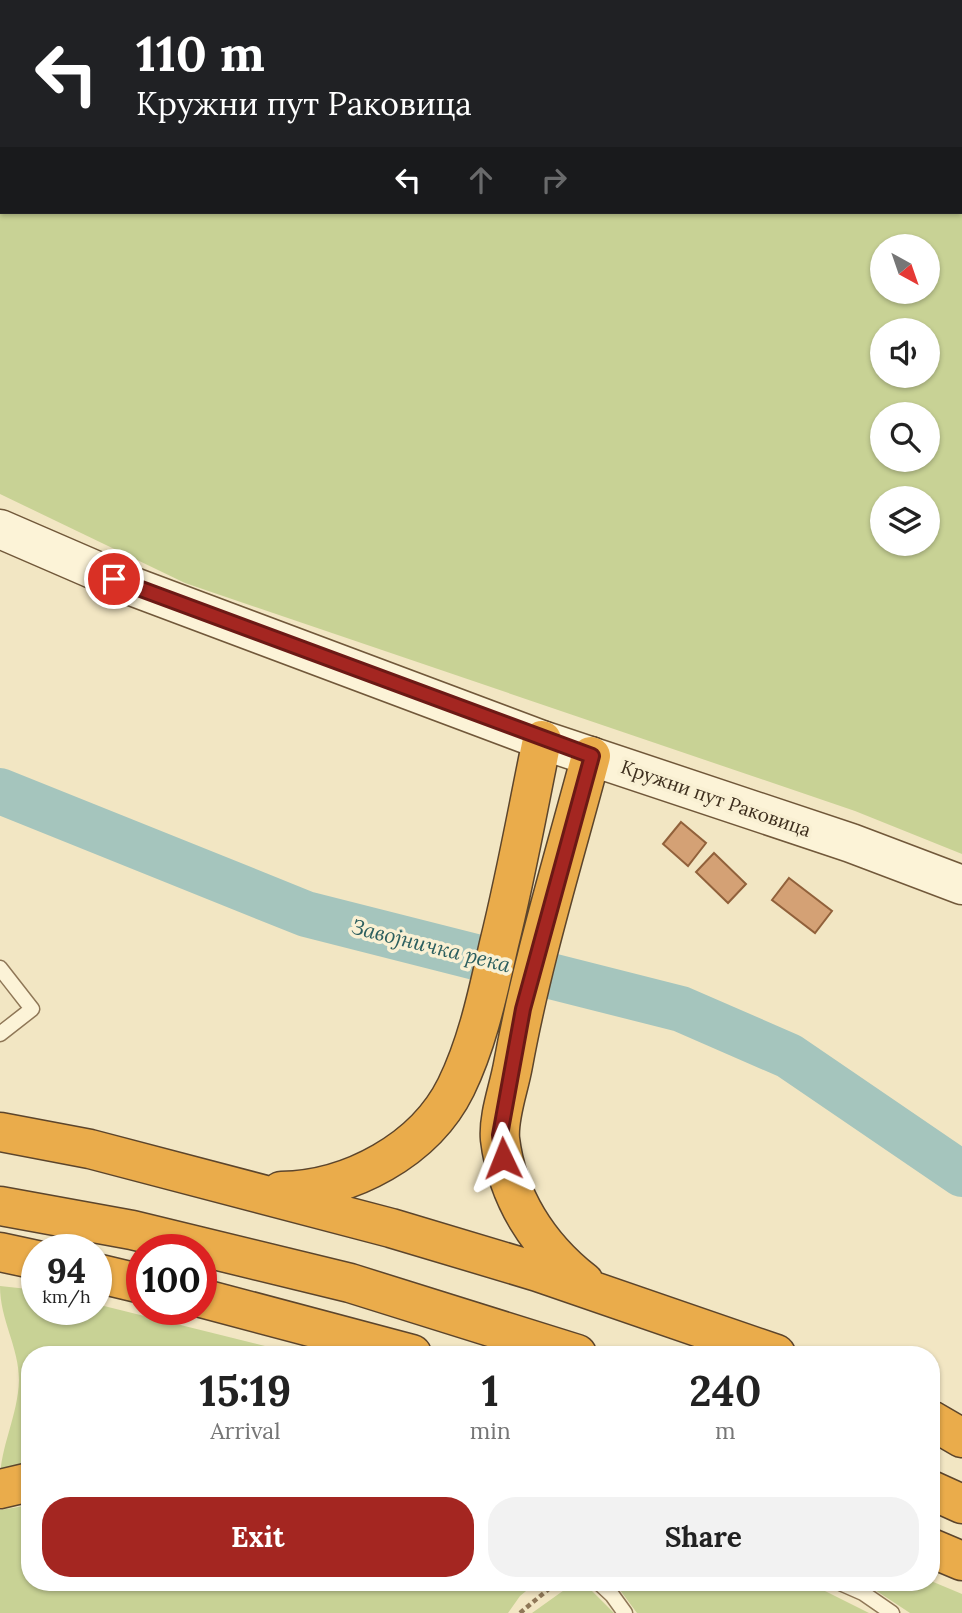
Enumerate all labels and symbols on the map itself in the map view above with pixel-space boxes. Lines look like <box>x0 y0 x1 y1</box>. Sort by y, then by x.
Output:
north arrow <box>870 234 940 304</box>
pin <box>84 549 144 609</box>
street label: Кружни пут Раковица <box>618 754 814 842</box>
water label: Завојничка река <box>349 913 514 978</box>
position arrow <box>466 1121 540 1195</box>
speed limit sign: 100 <box>126 1234 217 1325</box>

